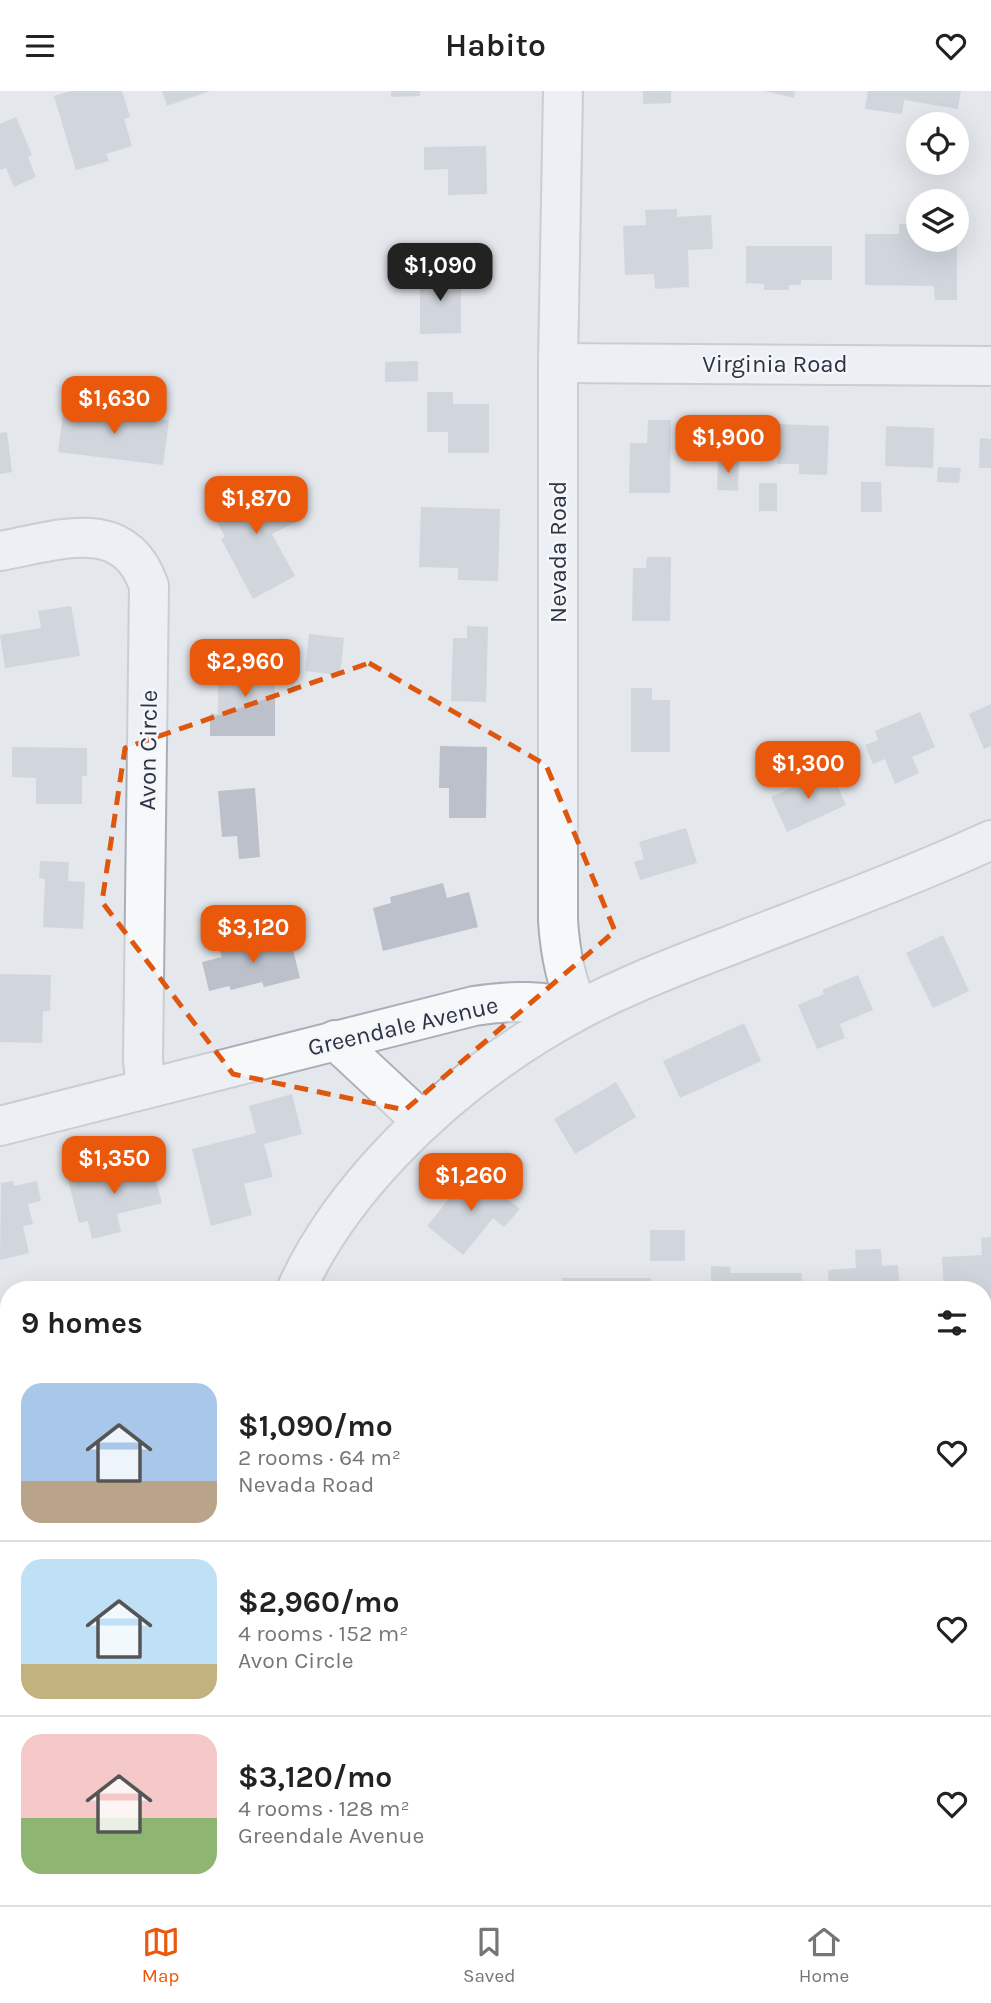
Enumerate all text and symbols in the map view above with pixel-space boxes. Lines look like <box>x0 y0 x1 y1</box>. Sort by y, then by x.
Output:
icon: menu <box>21 27 59 65</box>
text: Habito <box>445 27 546 64</box>
icon: heart <box>932 27 970 65</box>
map controls <box>906 112 969 252</box>
button: locate <box>906 112 969 175</box>
button: layers <box>906 189 969 252</box>
pin: $1,090 <box>383 243 497 303</box>
text: $1,090 <box>404 252 477 279</box>
street label: Virginia Road <box>702 350 848 378</box>
pin: $1,630 <box>57 377 171 436</box>
text: $1,630 <box>78 385 150 412</box>
pin: $1,900 <box>671 415 785 475</box>
text: $1,900 <box>692 424 765 451</box>
pin: $1,870 <box>199 477 313 536</box>
street label: Nevada Road <box>544 481 572 623</box>
text: $1,870 <box>221 485 291 512</box>
pin: $2,960 <box>188 639 302 699</box>
text: $2,960 <box>206 648 284 675</box>
street label: Avon Circle <box>133 689 163 811</box>
pin: $1,300 <box>751 741 865 801</box>
text: $1,300 <box>771 750 845 777</box>
pin: $3,120 <box>196 905 310 965</box>
text: $3,120 <box>217 914 289 941</box>
street label: Greendale Avenue <box>305 990 501 1062</box>
pin: $1,350 <box>57 1137 171 1196</box>
text: $1,350 <box>78 1145 150 1172</box>
pin: $1,260 <box>414 1153 528 1213</box>
text: $1,260 <box>435 1162 507 1189</box>
icon: filters <box>933 1304 971 1342</box>
text: 9 homes <box>21 1305 143 1341</box>
text: $1,090/mo <box>238 1408 393 1444</box>
icon: home <box>77 1411 161 1495</box>
icon: heart <box>933 1434 971 1472</box>
text: 2 rooms · 64 m² <box>238 1444 401 1471</box>
text: Nevada Road <box>238 1471 374 1498</box>
text: $2,960/mo <box>238 1584 400 1620</box>
icon: home <box>77 1587 161 1671</box>
icon: heart <box>933 1610 971 1648</box>
text: 4 rooms · 152 m² <box>238 1620 409 1647</box>
text: Avon Circle <box>238 1647 354 1674</box>
text: $3,120/mo <box>238 1759 392 1795</box>
icon: home <box>77 1762 161 1846</box>
icon: heart <box>933 1785 971 1823</box>
text: 4 rooms · 128 m² <box>238 1795 410 1822</box>
text: Greendale Avenue <box>238 1822 424 1849</box>
tab: Map <box>142 1923 180 1987</box>
tab: Saved <box>463 1923 515 1987</box>
tab: Home <box>799 1923 849 1987</box>

